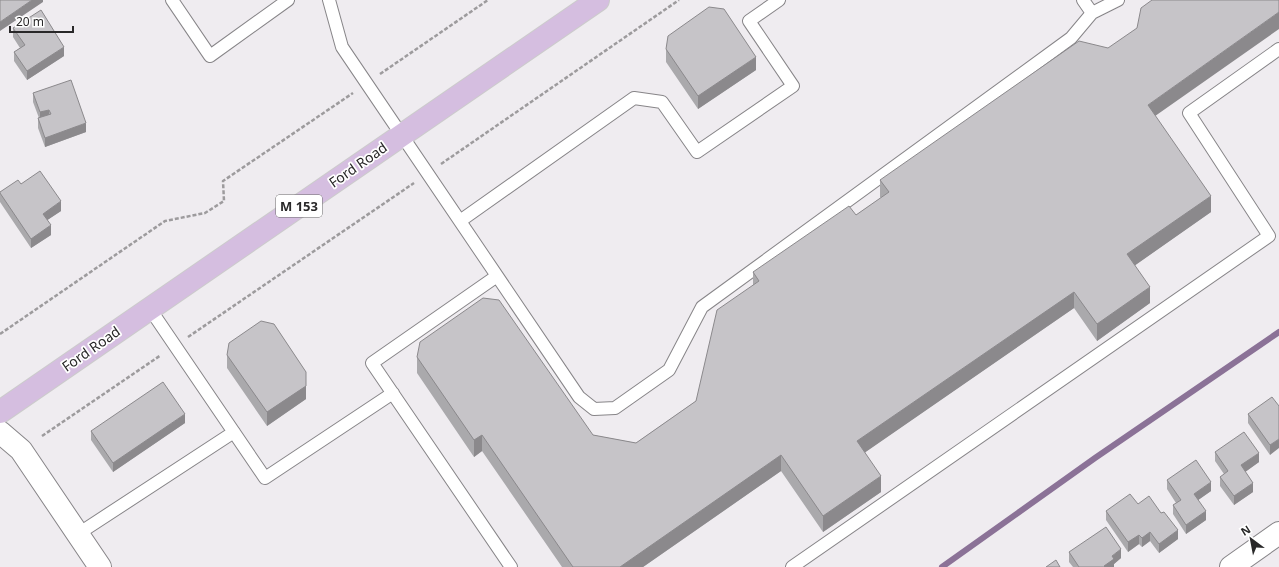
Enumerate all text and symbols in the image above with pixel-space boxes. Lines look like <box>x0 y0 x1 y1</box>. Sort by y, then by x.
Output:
scale bar <box>10 8 73 34</box>
text: 20 m <box>16 13 44 30</box>
street label: Ford Road <box>325 138 391 192</box>
road number: M 153 <box>276 195 322 217</box>
street label: Ford Road <box>58 322 124 376</box>
north arrow <box>1231 519 1271 559</box>
text: N <box>1238 521 1253 539</box>

